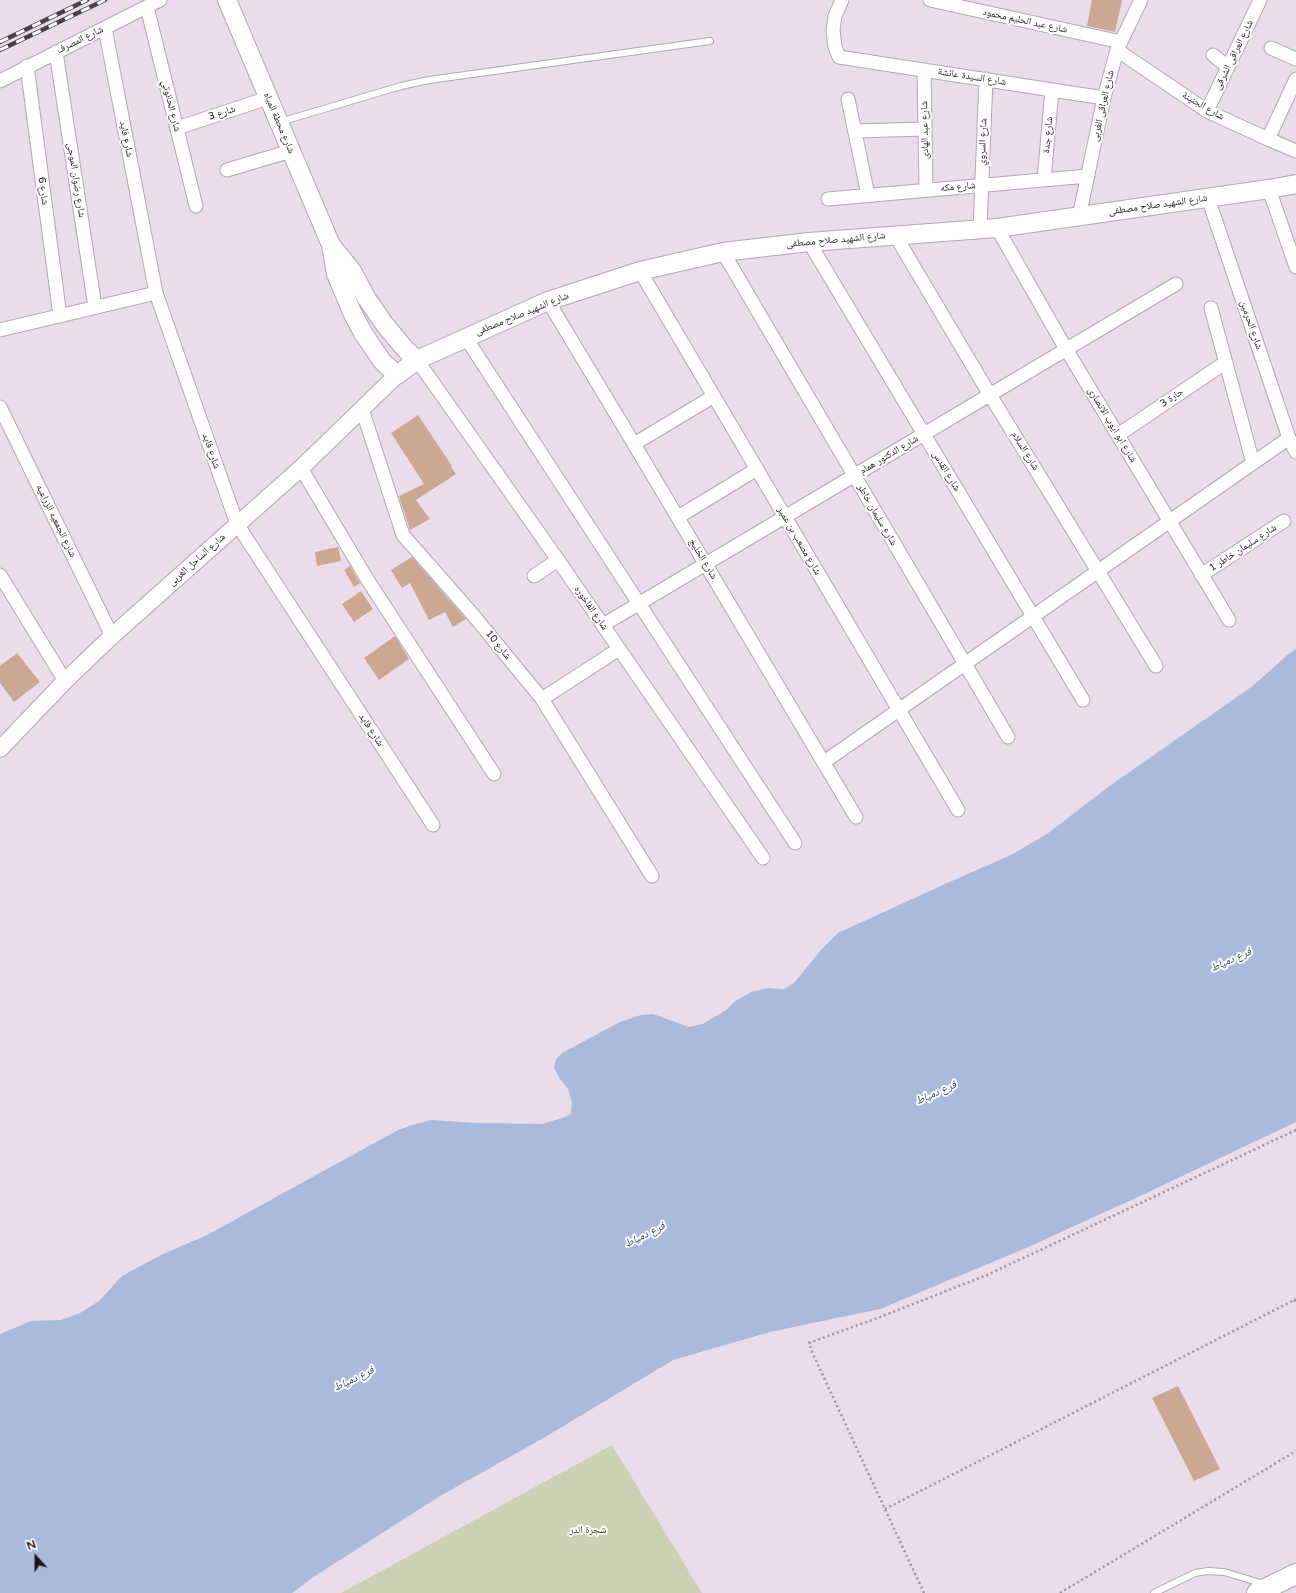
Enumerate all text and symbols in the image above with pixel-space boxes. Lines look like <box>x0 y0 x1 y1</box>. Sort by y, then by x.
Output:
street label: شارع عبد الحليم محمود <box>982 6 1068 36</box>
street label: شارع العراقى الشرقى <box>1212 18 1256 92</box>
street label: شارع المصرف <box>55 24 105 56</box>
street label: شارع السيدة عائشة <box>937 66 1007 88</box>
street label: شارع العراقى الغربى <box>1089 69 1117 143</box>
street label: شارع الحانوتي <box>159 79 183 133</box>
street label: شارع الجنينة <box>1180 89 1226 123</box>
street label: شارع محطة المياه <box>261 91 297 155</box>
street label: شارع عبد الهادى <box>918 101 932 159</box>
street label: شارع 3 <box>207 103 237 123</box>
street label: شارع جدة <box>1040 116 1056 154</box>
street label: شارع السروي <box>976 118 990 166</box>
street label: شارع فايد <box>117 120 135 158</box>
street label: شارع رضوان الموجى <box>64 142 88 218</box>
street label: شارع 6 <box>35 176 51 206</box>
street label: شارع مكه <box>940 179 976 195</box>
street label: شارع الشهيد صلاح مصطفى <box>1108 192 1208 218</box>
street label: شارع الشهيد صلاح مصطفى <box>786 230 886 250</box>
street label: شارع الشهيد صلاح مصطفى <box>473 290 571 338</box>
street label: شارع الحرمين <box>1237 299 1265 351</box>
street label: شارع ابو ايوب الانصارى <box>1085 385 1139 465</box>
street label: حارة 3 <box>1158 386 1186 410</box>
street label: شارع السلام <box>1008 429 1042 473</box>
street label: شارع فايد <box>199 432 223 470</box>
street label: شارع الدكتور همام <box>857 433 921 477</box>
street label: شارع القدس <box>929 449 963 493</box>
street label: شارع سليمان خاطر <box>855 482 899 548</box>
street label: شارع الجمعيه الزراعيه <box>33 483 79 559</box>
street label: شارع مصعب بن عمير <box>775 505 823 577</box>
street label: شارع سليمان خاطر 1 <box>1207 522 1279 574</box>
street label: شارع الساحل الغربى <box>166 531 228 589</box>
street label: شارع الخليج <box>686 536 720 582</box>
street label: شارع الفاخوره <box>571 583 611 633</box>
street label: شارع 10 <box>483 628 513 662</box>
street label: شارع فايد <box>356 711 386 749</box>
water label: فرع دمياط <box>1209 945 1253 975</box>
water label: فرع دمياط <box>914 1078 958 1108</box>
water label: فرع دمياط <box>623 1220 667 1250</box>
water label: فرع دمياط <box>332 1364 376 1394</box>
park label: شجرة الدر <box>569 1524 607 1536</box>
north arrow <box>16 1537 56 1577</box>
text: N <box>25 1538 38 1553</box>

